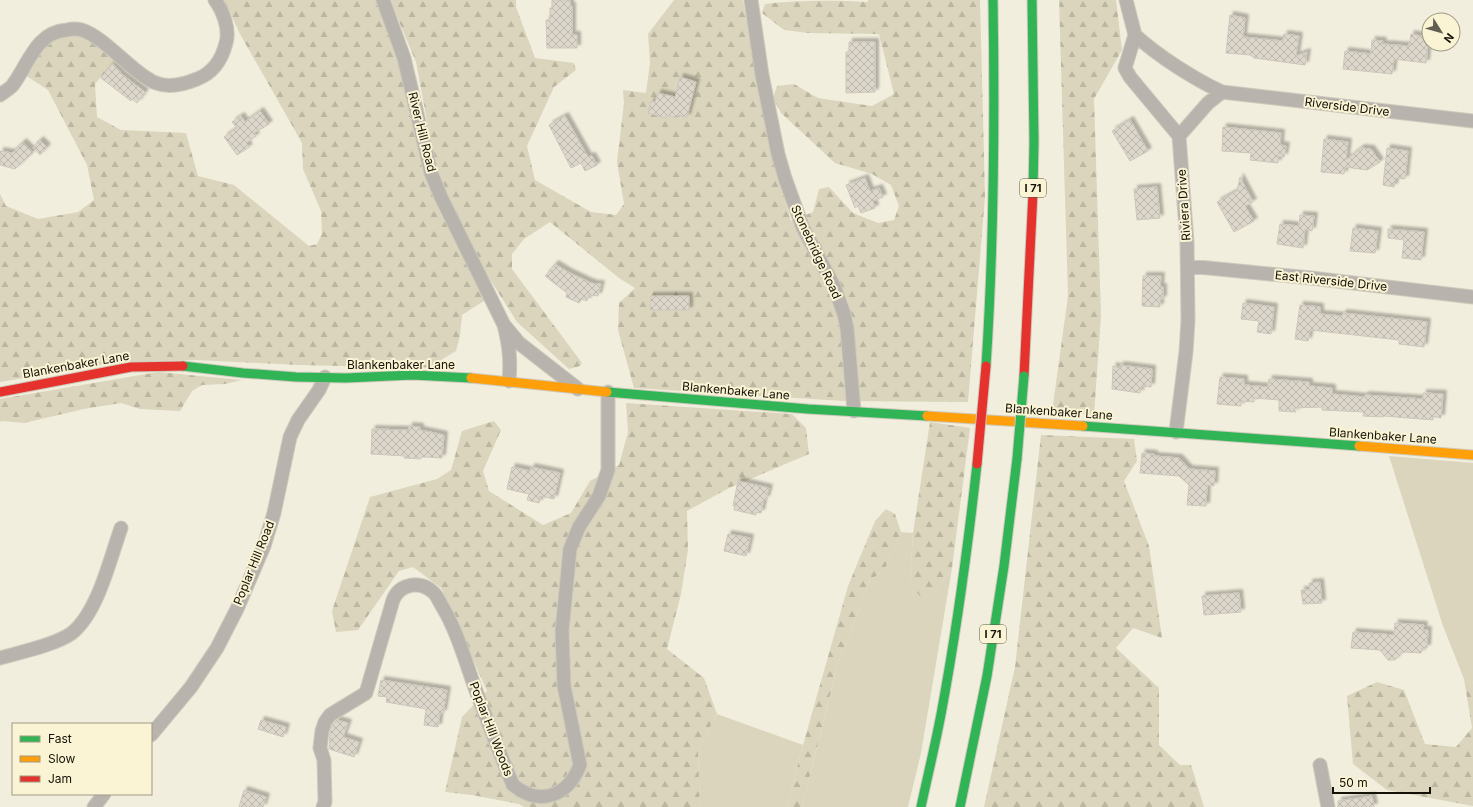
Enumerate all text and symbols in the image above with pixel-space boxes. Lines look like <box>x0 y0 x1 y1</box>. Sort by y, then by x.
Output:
north arrow <box>1421 12 1461 52</box>
text: N <box>1441 30 1457 46</box>
street label: River Hill Road <box>405 90 440 173</box>
street label: Riverside Drive <box>1304 94 1390 119</box>
street label: Riviera Drive <box>1174 169 1193 241</box>
road number: I 71 <box>1020 179 1046 197</box>
street label: Stonebridge Road <box>788 202 845 301</box>
street label: East Riverside Drive <box>1274 267 1388 294</box>
street label: Blankenbaker Lane <box>21 348 130 381</box>
street label: Blankenbaker Lane <box>347 357 455 372</box>
street label: Blankenbaker Lane <box>682 378 790 403</box>
street label: Blankenbaker Lane <box>1005 400 1113 423</box>
street label: Blankenbaker Lane <box>1329 424 1437 447</box>
street label: Poplar Hill Road <box>230 518 277 607</box>
road number: I 71 <box>980 625 1006 643</box>
street label: Poplar Hill Woods <box>467 679 516 778</box>
legend <box>12 723 152 795</box>
text: Fast <box>48 731 72 746</box>
text: Slow <box>48 751 76 766</box>
scale bar <box>1333 769 1430 795</box>
text: Jam <box>48 771 72 786</box>
text: 50 m <box>1339 775 1368 790</box>

